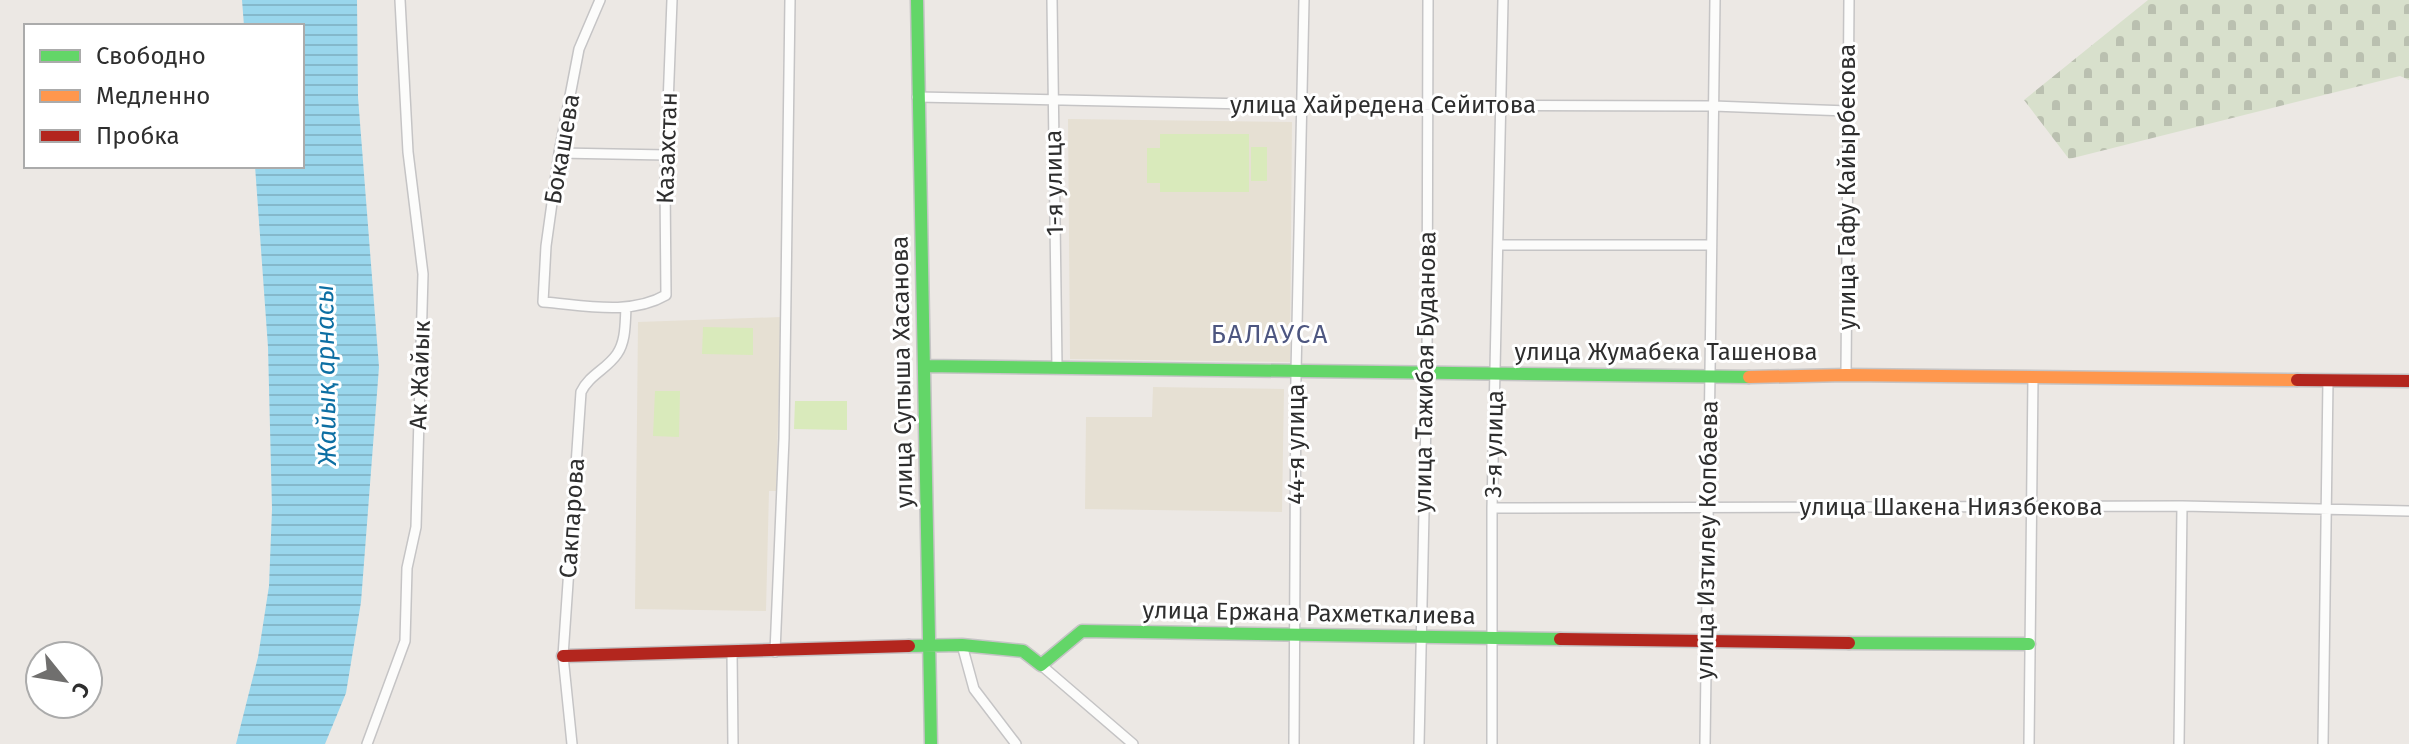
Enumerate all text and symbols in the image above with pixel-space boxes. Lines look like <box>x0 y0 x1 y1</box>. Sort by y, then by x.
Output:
legend <box>24 24 304 168</box>
text: Свободно <box>96 42 206 70</box>
street label: улица Гафу Кайырбекова <box>1833 44 1861 330</box>
text: Медленно <box>96 82 210 110</box>
street label: улица Хайредена Сейитова <box>1230 91 1536 119</box>
street label: Бокашева <box>539 92 585 206</box>
street label: Казахстан <box>651 92 683 204</box>
text: Пробка <box>96 122 180 150</box>
street label: 1-я улица <box>1039 130 1069 236</box>
street label: улица Тажибая Буданова <box>1409 231 1441 513</box>
street label: улица Супыша Хасанова <box>886 236 918 508</box>
water label: Жайық арнасы <box>309 284 343 467</box>
street label: Ак Жайык <box>404 319 436 430</box>
district label: БАЛАУСА <box>1211 319 1329 350</box>
street label: улица Жумабека Ташенова <box>1514 338 1818 366</box>
street label: 44-я улица <box>1282 383 1310 505</box>
street label: 3-я улица <box>1479 390 1509 498</box>
street label: улица Изтилеу Копбаева <box>1691 400 1723 680</box>
street label: Сакпарова <box>554 457 590 579</box>
street label: улица Шакена Ниязбекова <box>1800 493 2102 521</box>
street label: улица Ержана Рахметкалиева <box>1142 596 1476 630</box>
north arrow <box>24 640 104 720</box>
text: С <box>66 678 96 702</box>

